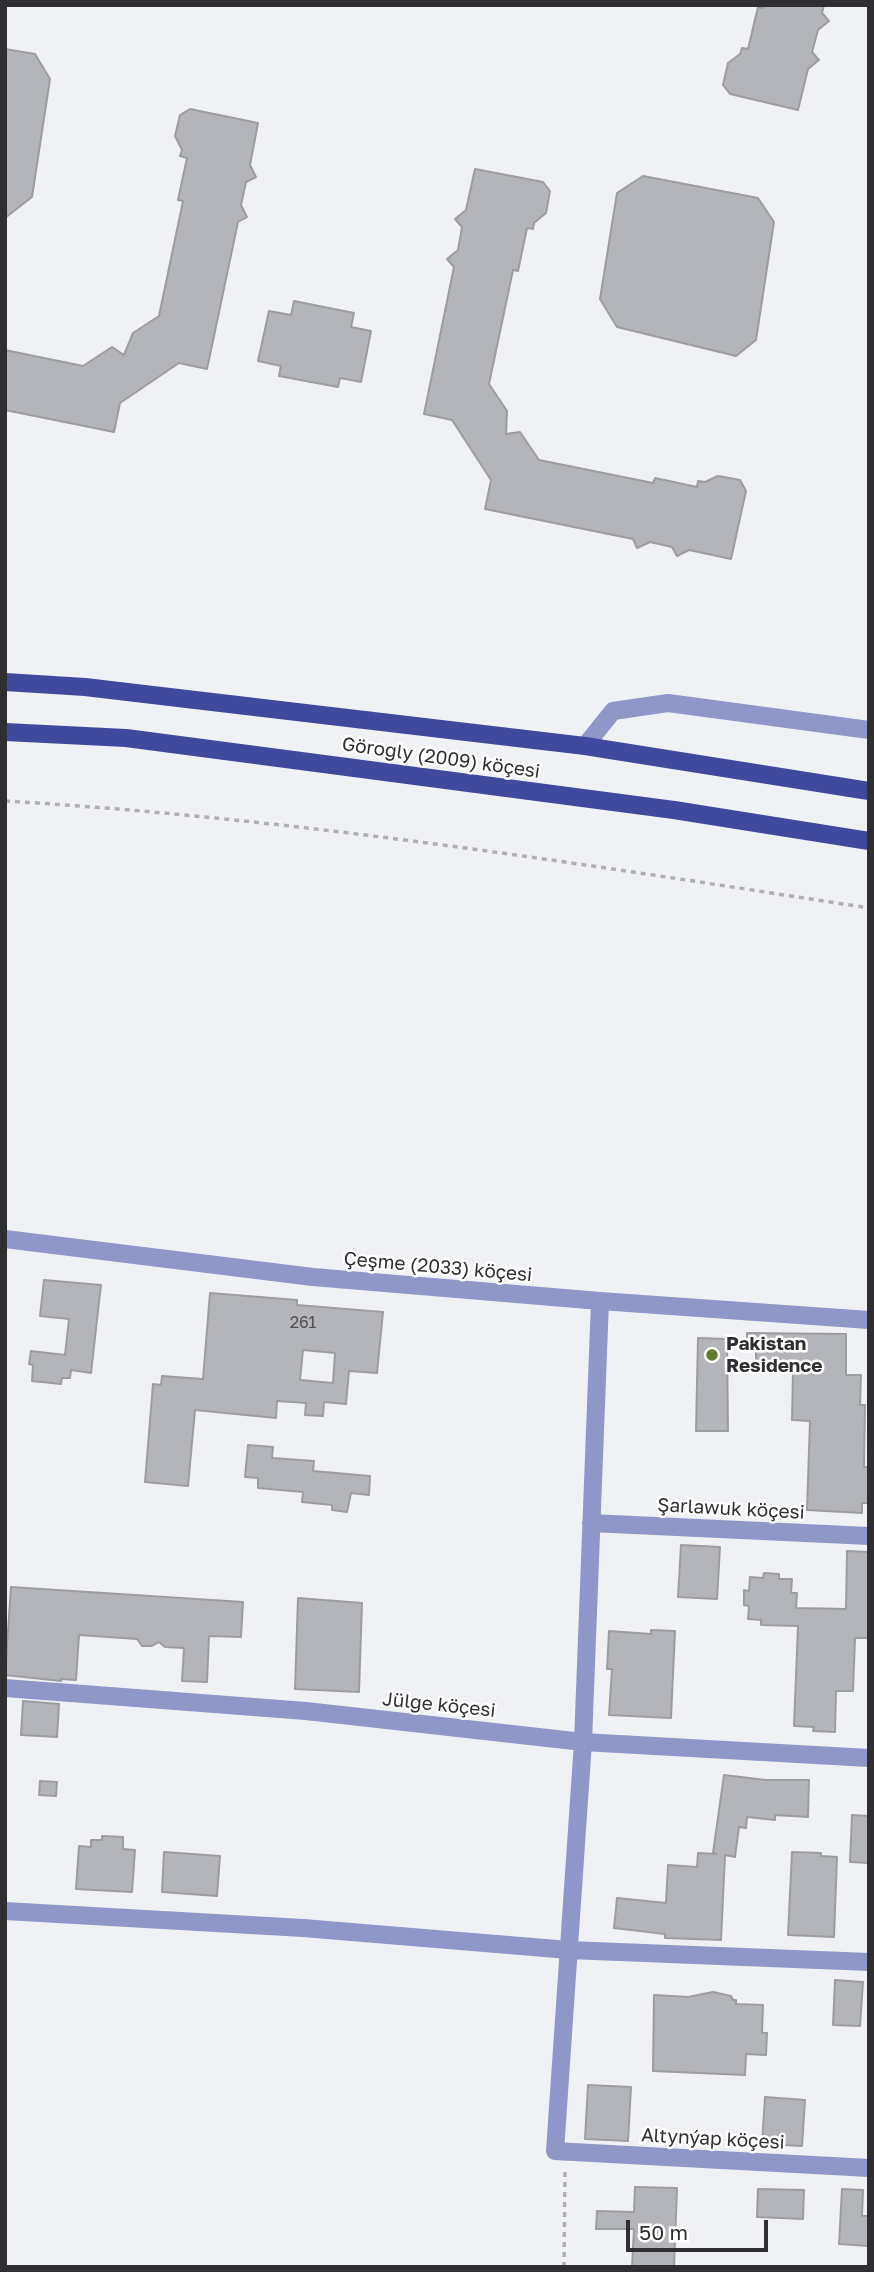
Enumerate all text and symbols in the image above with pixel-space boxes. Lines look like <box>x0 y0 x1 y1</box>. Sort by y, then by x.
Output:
street label: Görogly (2009) köçesi <box>341 733 541 783</box>
street label: Çeşme (2033) köçesi <box>343 1247 533 1287</box>
house number: 261 <box>290 1313 316 1333</box>
place label: Pakistan Residence <box>726 1333 822 1377</box>
marker: Pakistan Residence <box>704 1347 720 1363</box>
street label: Şarlawuk köçesi <box>657 1494 805 1524</box>
street label: Jülge köçesi <box>381 1688 497 1722</box>
street label: Altynýap köçesi <box>641 2124 785 2154</box>
scale bar <box>629 2206 771 2250</box>
text: 50 m <box>639 2219 688 2245</box>

